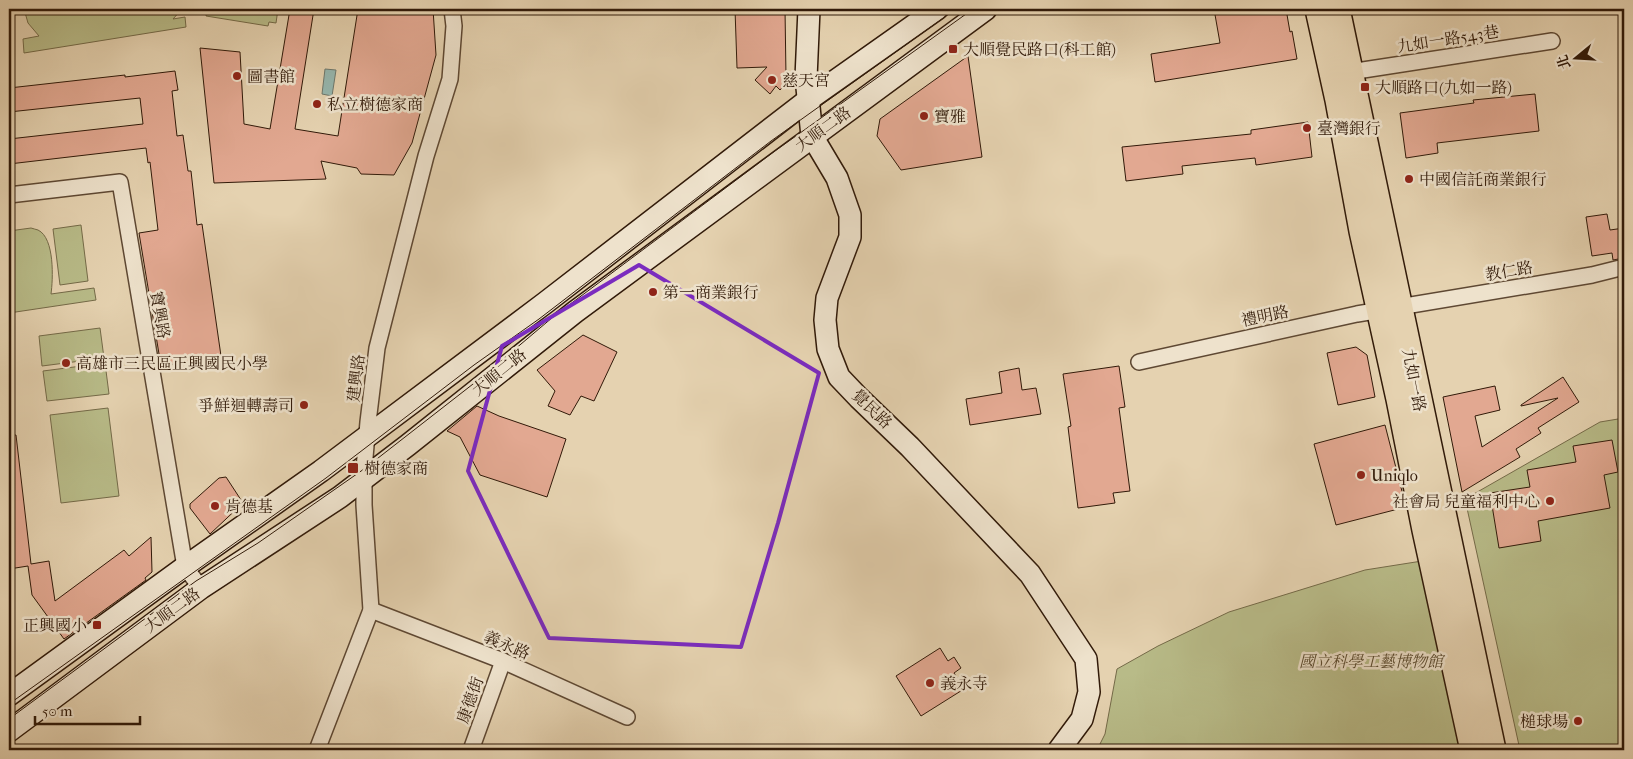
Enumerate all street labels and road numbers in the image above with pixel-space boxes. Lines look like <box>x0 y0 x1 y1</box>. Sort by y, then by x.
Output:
street label: 九如一路543巷 <box>1396 22 1500 56</box>
street label: 大順二路 <box>792 103 854 155</box>
street label: 教仁路 <box>1484 257 1534 285</box>
street label: 寶興路 <box>146 290 174 340</box>
street label: 禮明路 <box>1240 302 1290 330</box>
street label: 大順二路 <box>468 344 530 400</box>
street label: 九如一路 <box>1399 347 1429 413</box>
street label: 建興路 <box>344 353 368 403</box>
street label: 覺民路 <box>848 385 896 433</box>
street label: 大順二路 <box>141 584 203 636</box>
street label: 義永路 <box>481 627 533 663</box>
street label: 康德街 <box>453 674 487 726</box>

